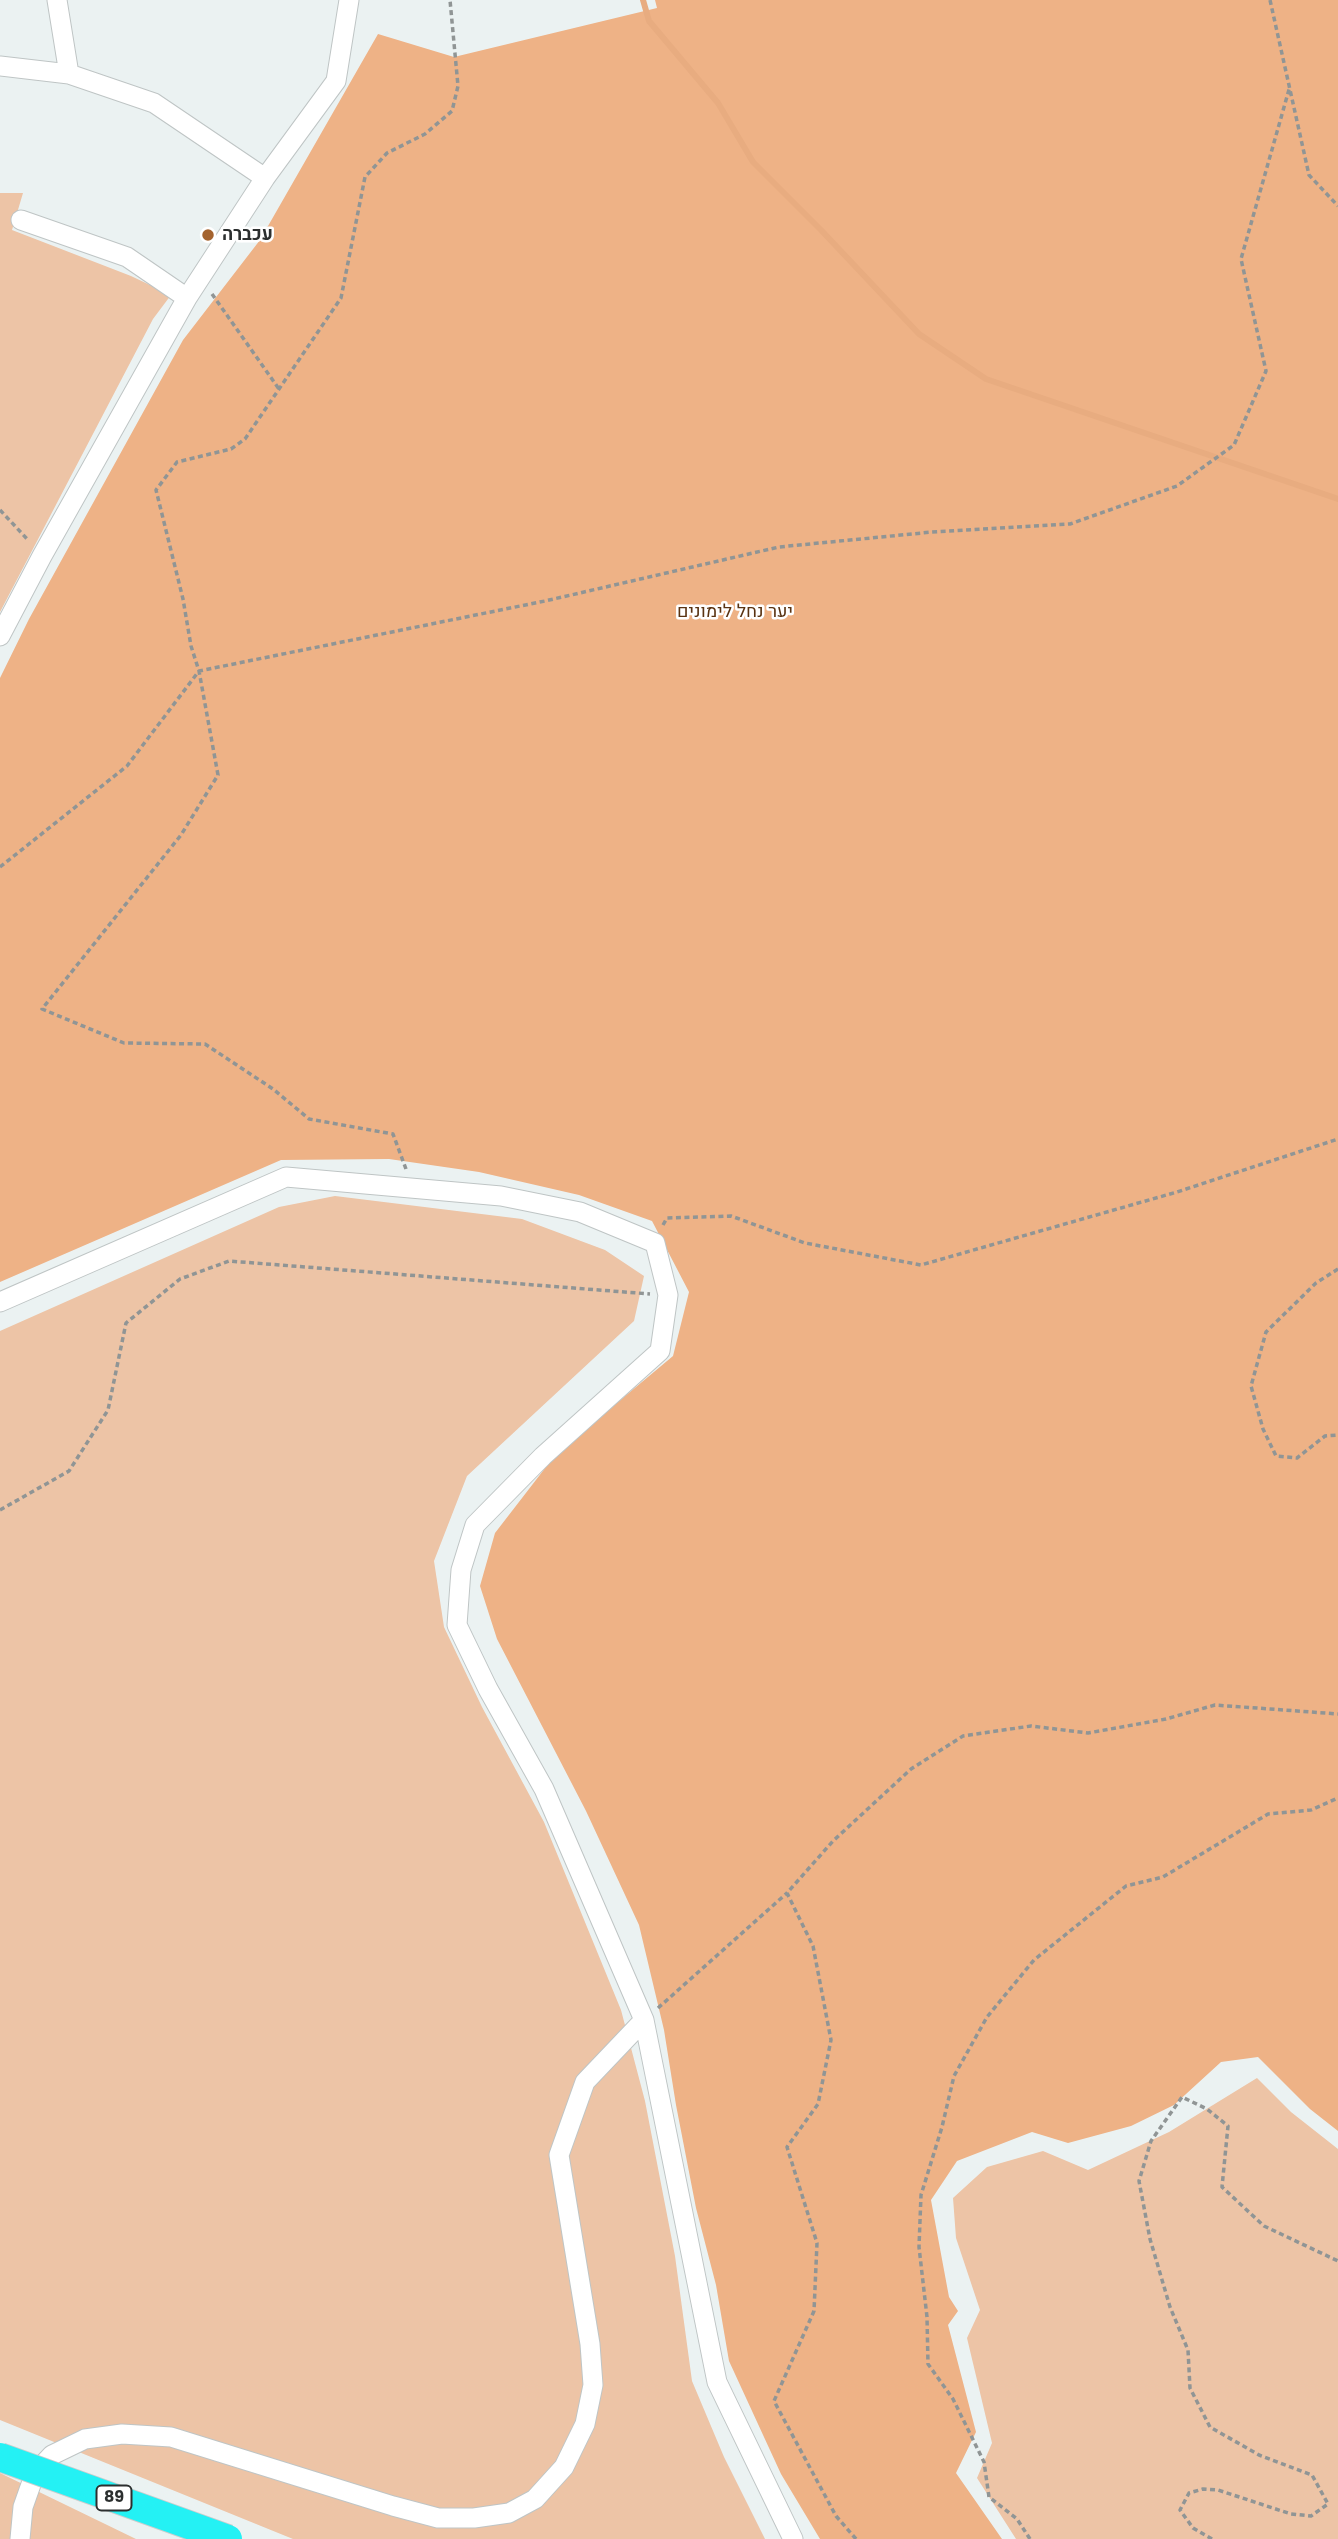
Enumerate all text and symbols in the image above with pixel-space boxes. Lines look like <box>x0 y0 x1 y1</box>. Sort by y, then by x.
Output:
place label: עכברה <box>222 224 273 246</box>
marker: עכברה <box>200 227 216 243</box>
park label: יער נחל לימונים <box>677 601 793 623</box>
road number: 89 <box>96 2486 132 2510</box>

